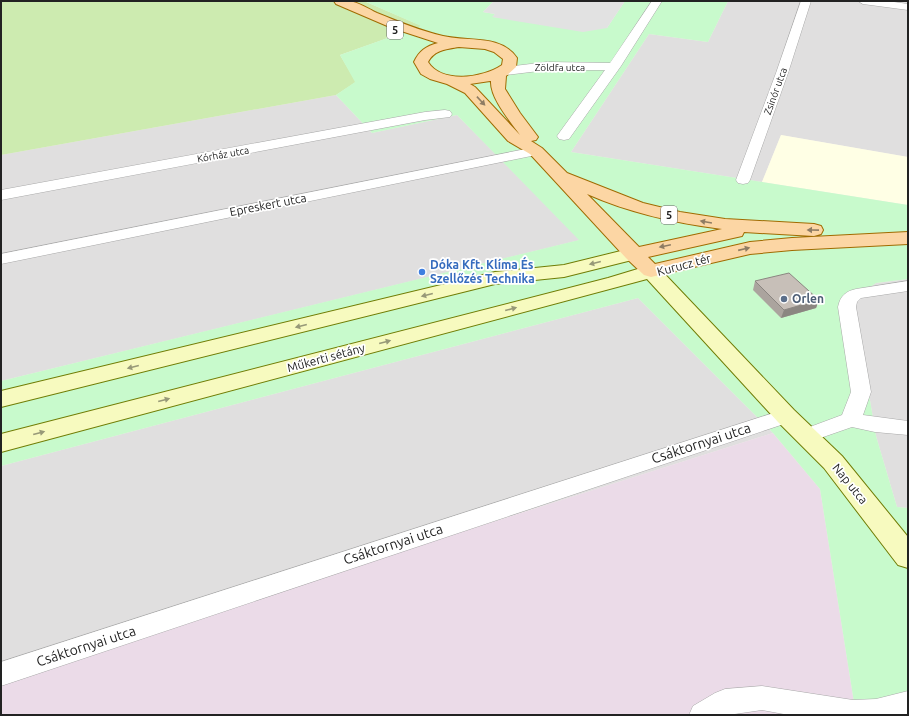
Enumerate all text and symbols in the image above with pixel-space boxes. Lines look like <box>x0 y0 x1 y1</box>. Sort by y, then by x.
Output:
road number: 5 <box>387 21 403 39</box>
street label: Zöldfa utca <box>535 62 585 73</box>
street label: Zsinór utca <box>762 66 789 116</box>
one-way arrow <box>476 97 485 106</box>
street label: Kórház utca <box>196 144 250 164</box>
street label: Epreskert utca <box>228 191 307 218</box>
road number: 5 <box>661 206 677 224</box>
one-way arrow <box>700 219 712 225</box>
one-way arrow <box>806 227 819 233</box>
one-way arrow <box>659 244 671 250</box>
one-way arrow <box>738 246 750 252</box>
street label: Kurucz tér <box>656 251 713 278</box>
place label: Dóka Kft. Klíma És Szellőzés Technika <box>430 256 535 285</box>
one-way arrow <box>589 260 601 266</box>
marker: Dóka Kft. Klíma És Szellőzés Technika <box>417 267 427 277</box>
one-way arrow <box>421 292 433 298</box>
place label: Orlen <box>792 292 824 305</box>
marker: Orlen <box>779 294 789 304</box>
one-way arrow <box>505 306 517 312</box>
one-way arrow <box>294 323 307 329</box>
one-way arrow <box>379 339 391 345</box>
street label: Műkerti sétány <box>286 341 366 374</box>
one-way arrow <box>127 364 140 370</box>
one-way arrow <box>159 397 171 403</box>
street label: Csáktornyai utca <box>649 419 753 467</box>
one-way arrow <box>33 430 45 436</box>
street label: Nap utca <box>830 461 870 506</box>
street label: Csáktornyai utca <box>341 520 445 568</box>
street label: Csáktornyai utca <box>34 622 138 670</box>

